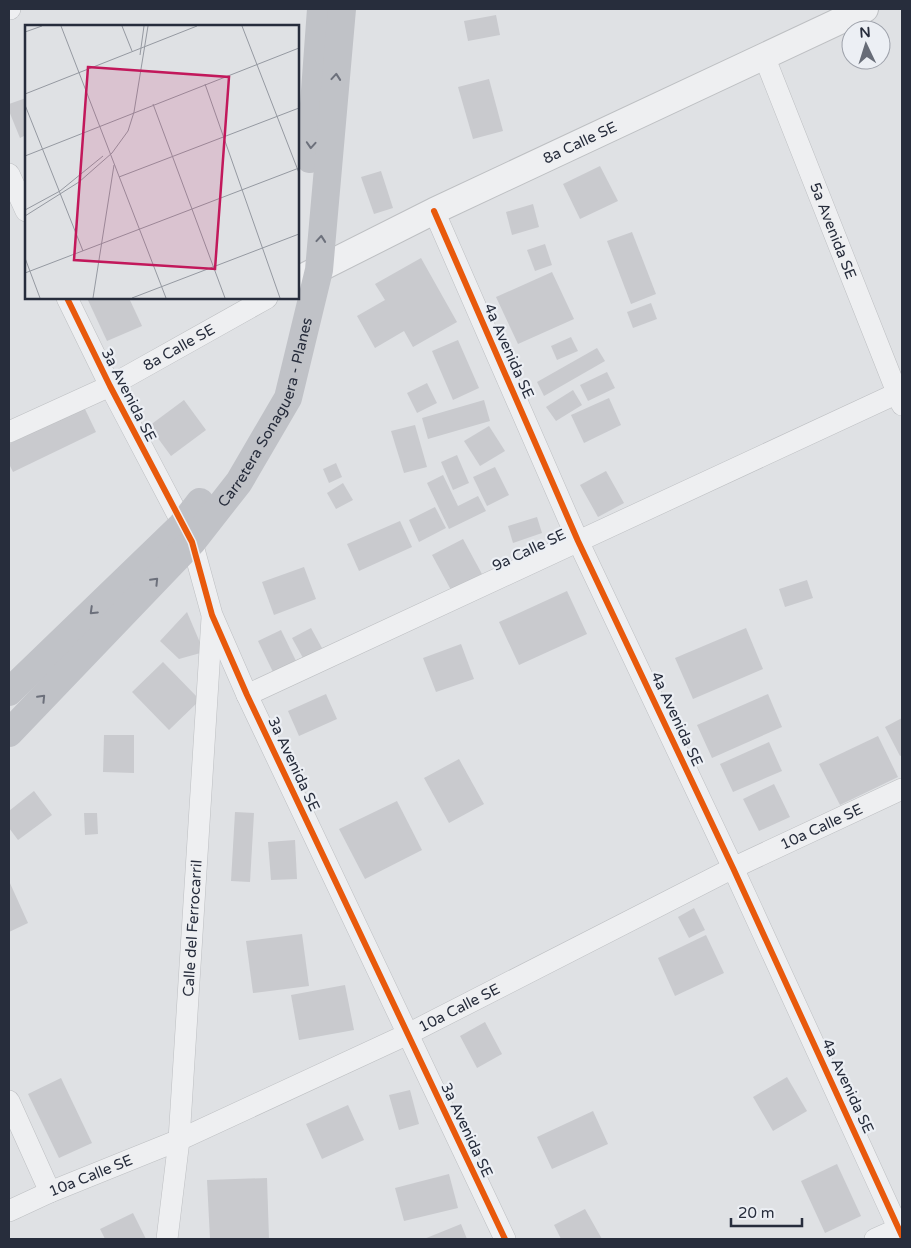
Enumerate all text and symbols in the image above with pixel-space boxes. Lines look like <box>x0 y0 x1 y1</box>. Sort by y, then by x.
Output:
north arrow <box>841 20 891 70</box>
text: N <box>859 24 871 41</box>
inset map <box>25 25 299 299</box>
one-way arrow <box>330 72 341 80</box>
street label: 8a Calle SE <box>540 118 620 168</box>
one-way arrow <box>305 141 316 149</box>
street label: 5a Avenida SE <box>806 180 860 282</box>
one-way arrow <box>316 234 327 242</box>
street label: 4a Avenida SE <box>480 301 538 401</box>
street label: Carretera Sonaguera - Planes <box>214 316 316 511</box>
street label: 8a Calle SE <box>140 320 218 375</box>
street label: 3a Avenida SE <box>98 345 160 445</box>
street label: 9a Calle SE <box>489 525 569 575</box>
one-way arrow <box>149 577 158 586</box>
one-way arrow <box>90 605 99 614</box>
street label: 4a Avenida SE <box>647 669 707 769</box>
one-way arrow <box>37 695 46 704</box>
street label: 3a Avenida SE <box>264 714 324 814</box>
street label: 10a Calle SE <box>777 800 865 854</box>
street label: Calle del Ferrocarril <box>179 859 206 997</box>
street label: 10a Calle SE <box>415 980 503 1036</box>
street label: 4a Avenida SE <box>818 1036 878 1136</box>
street label: 3a Avenida SE <box>437 1080 497 1180</box>
street label: 10a Calle SE <box>46 1151 135 1201</box>
scale bar <box>731 1196 802 1228</box>
text: 20 m <box>738 1204 775 1222</box>

